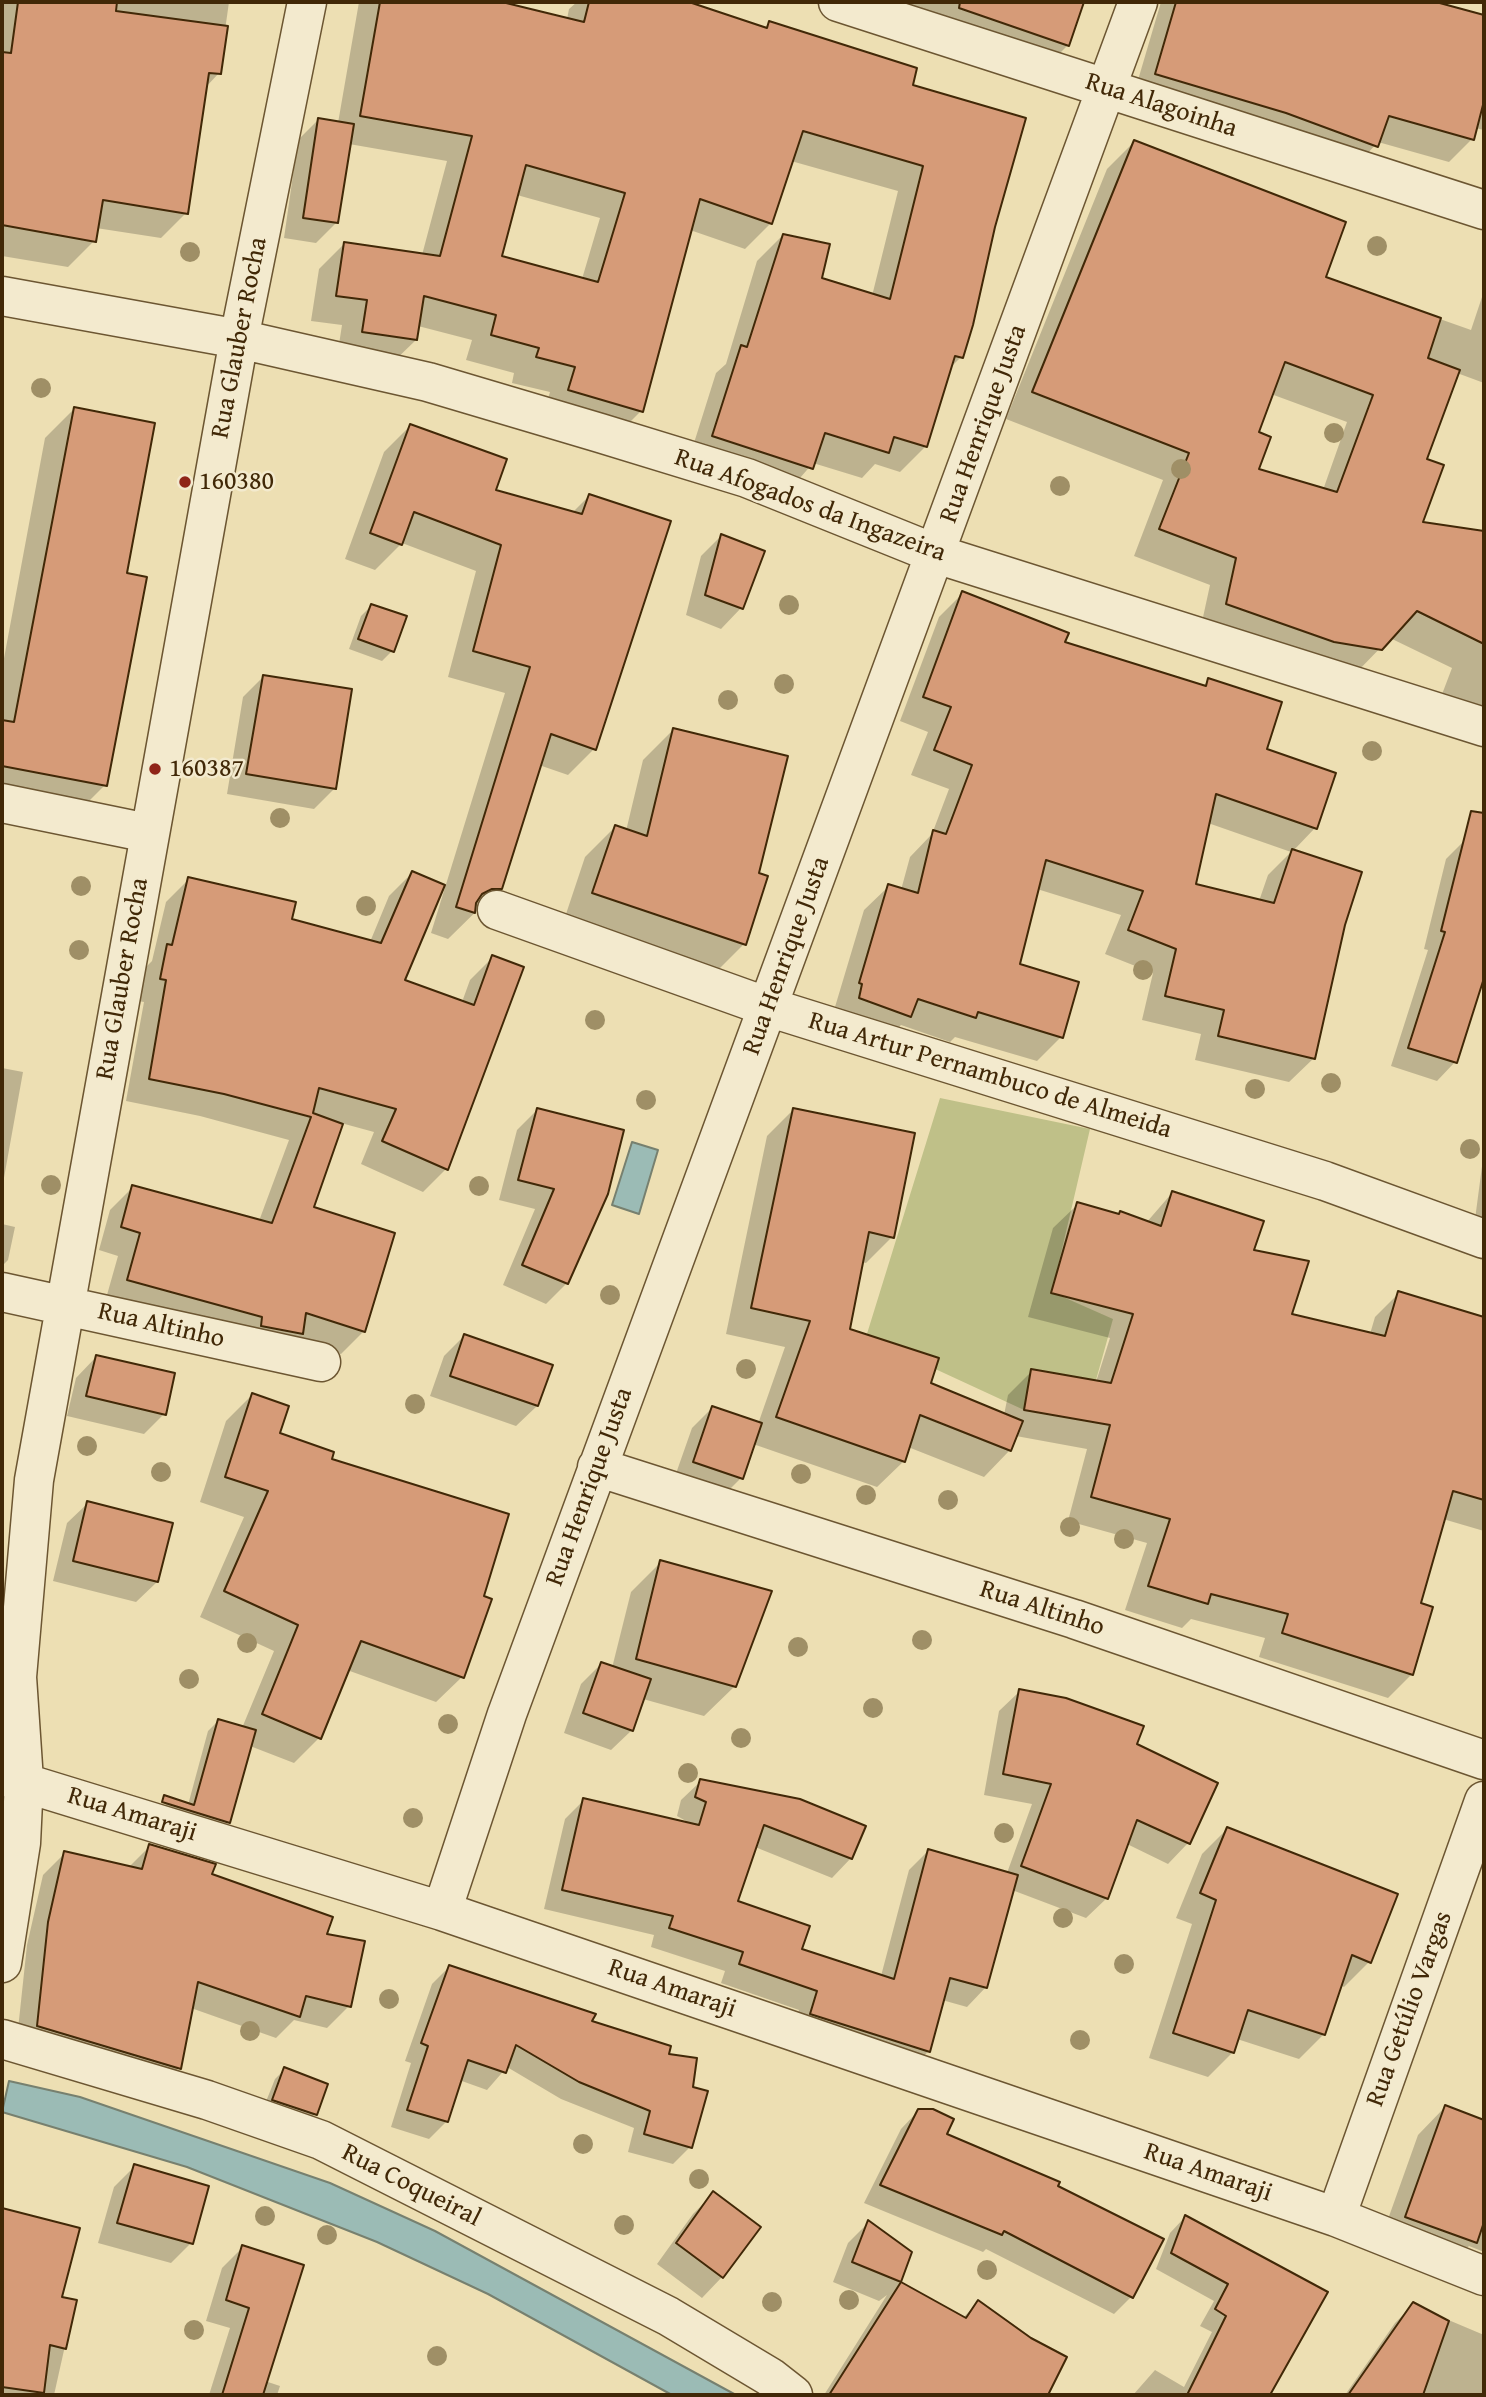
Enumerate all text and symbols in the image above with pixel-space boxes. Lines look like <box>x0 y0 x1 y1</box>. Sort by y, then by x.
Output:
street label: Rua Alagoinha <box>1081 67 1241 145</box>
street label: Rua Glauber Rocha <box>205 235 275 441</box>
street label: Rua Henrique Justa <box>934 321 1034 527</box>
street label: Rua Afogados da Ingazeira <box>670 442 950 570</box>
place label: 160380 <box>199 466 274 498</box>
marker: 160380 <box>177 474 193 490</box>
place label: 160387 <box>169 753 244 785</box>
marker: 160387 <box>147 761 163 777</box>
street label: Rua Henrique Justa <box>737 853 837 1059</box>
street label: Rua Glauber Rocha <box>90 876 156 1082</box>
street label: Rua Artur Pernambuco de Almeida <box>805 1006 1175 1146</box>
street label: Rua Altinho <box>95 1296 227 1356</box>
street label: Rua Henrique Justa <box>540 1384 640 1590</box>
street label: Rua Altinho <box>976 1574 1108 1644</box>
street label: Rua Amaraji <box>64 1781 200 1849</box>
street label: Rua Getúlio Vargas <box>1360 1907 1460 2111</box>
street label: Rua Amaraji <box>604 1953 740 2025</box>
street label: Rua Amaraji <box>1140 2137 1276 2209</box>
street label: Rua Coqueiral <box>336 2138 486 2234</box>

